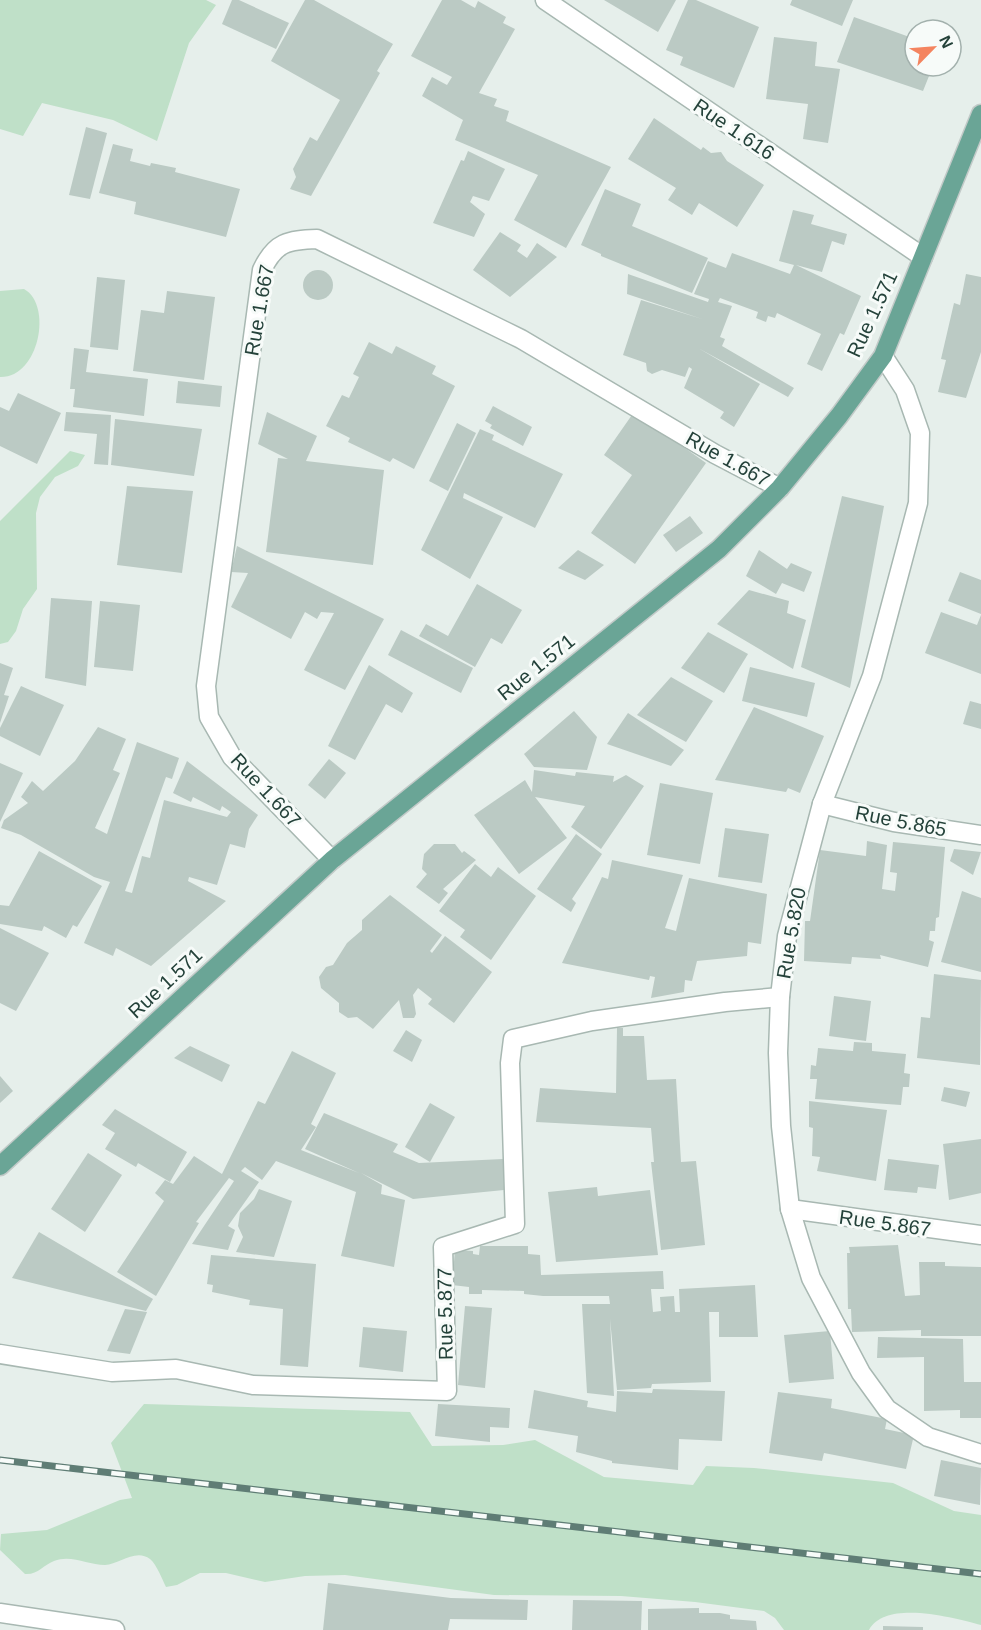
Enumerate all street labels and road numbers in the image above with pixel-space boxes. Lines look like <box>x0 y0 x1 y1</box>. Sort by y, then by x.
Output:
street label: Rue 1.616 <box>690 94 778 164</box>
street label: Rue 1.667 <box>240 263 278 357</box>
street label: Rue 1.571 <box>843 268 901 360</box>
street label: Rue 1.667 <box>682 427 774 491</box>
street label: Rue 1.571 <box>493 629 579 705</box>
street label: Rue 1.667 <box>226 749 306 831</box>
street label: Rue 5.865 <box>854 801 948 841</box>
street label: Rue 5.820 <box>772 886 810 980</box>
street label: Rue 1.571 <box>124 943 206 1023</box>
street label: Rue 5.867 <box>838 1206 932 1240</box>
street label: Rue 5.877 <box>433 1268 457 1360</box>

